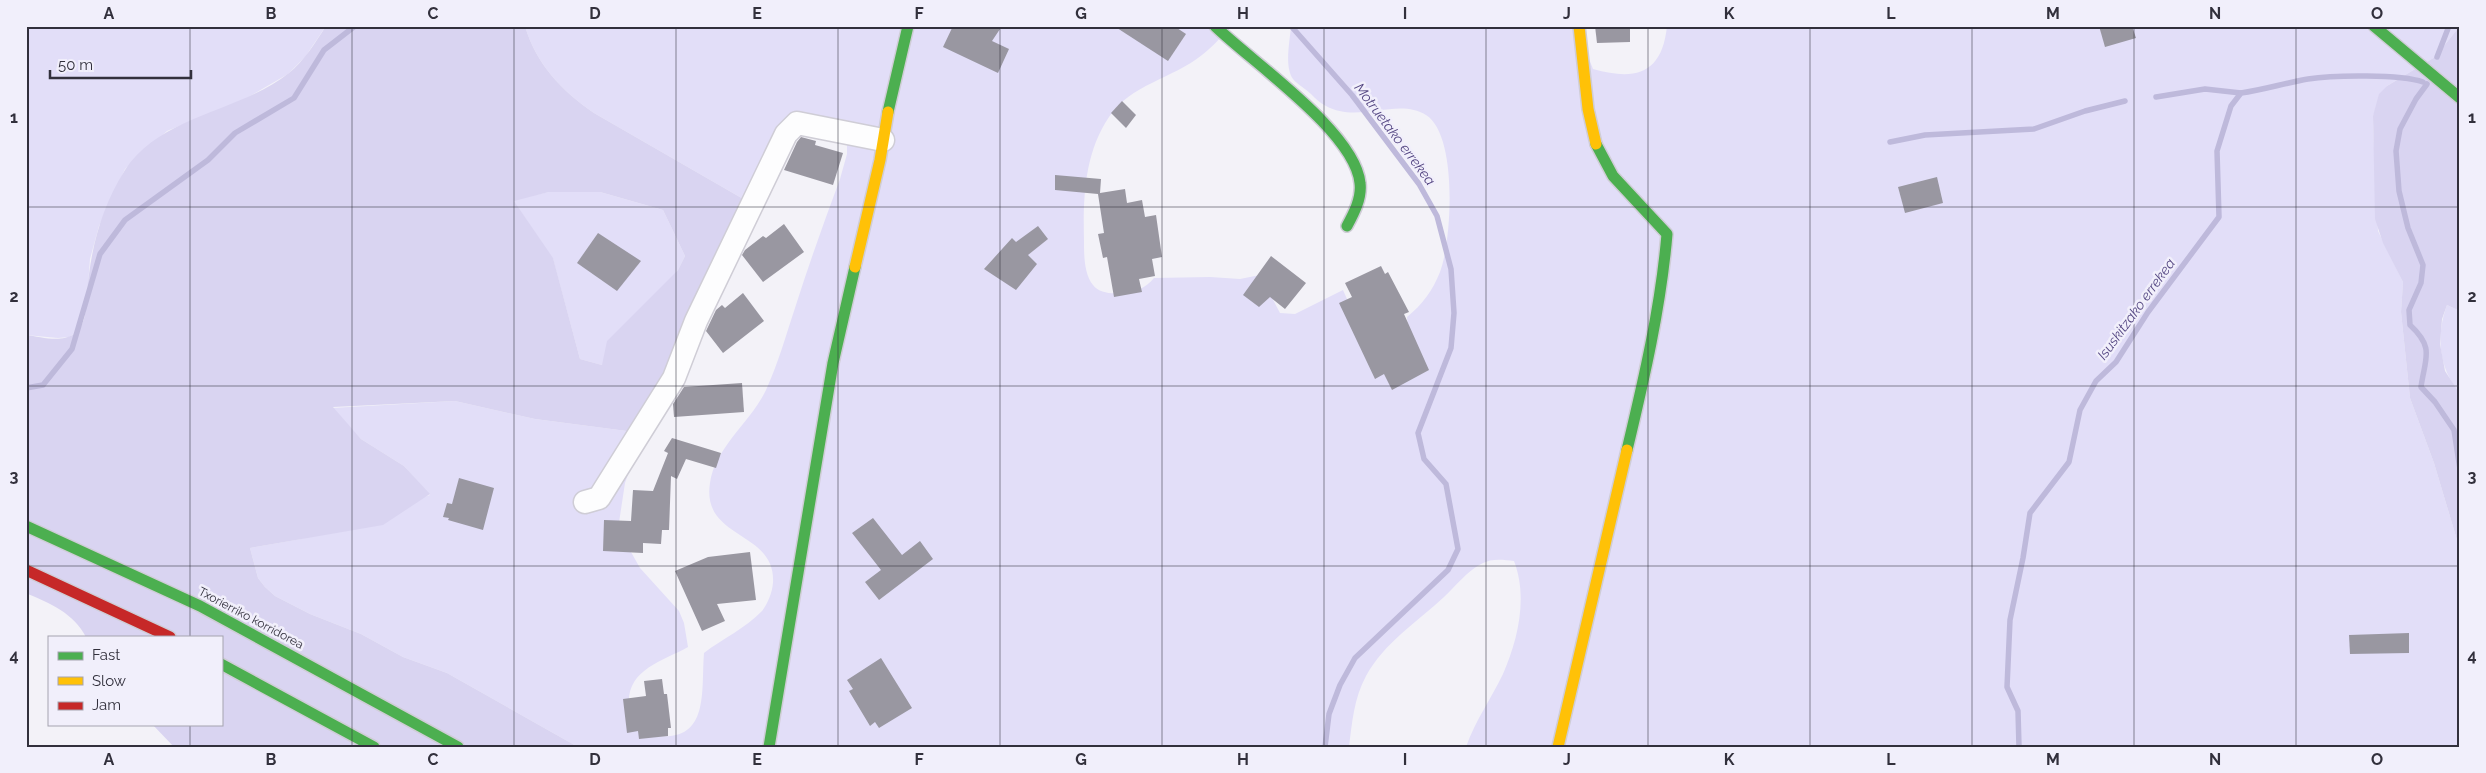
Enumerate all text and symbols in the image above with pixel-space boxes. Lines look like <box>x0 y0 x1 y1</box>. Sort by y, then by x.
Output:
text: A <box>104 4 115 23</box>
text: B <box>266 4 277 23</box>
text: C <box>428 4 439 23</box>
text: D <box>589 4 601 23</box>
text: E <box>752 4 762 23</box>
text: F <box>914 4 924 23</box>
text: G <box>1075 4 1087 23</box>
text: H <box>1237 4 1249 23</box>
text: I <box>1403 4 1407 23</box>
text: J <box>1563 4 1571 23</box>
text: K <box>1724 4 1735 23</box>
text: L <box>1886 4 1896 23</box>
text: M <box>2046 4 2060 23</box>
text: N <box>2209 4 2221 23</box>
text: O <box>2371 4 2383 23</box>
scale bar <box>50 48 191 80</box>
text: 50 m <box>58 56 93 74</box>
water label: Motruetako errekea <box>1351 80 1439 188</box>
text: 1 <box>10 108 18 127</box>
text: 1 <box>2468 108 2476 127</box>
water label: Isuskitzako errekea <box>2094 255 2178 363</box>
text: 2 <box>9 287 19 306</box>
text: 2 <box>2467 287 2477 306</box>
text: 3 <box>10 467 19 486</box>
text: 3 <box>2468 467 2477 486</box>
street label: Txorierriko korridorea <box>196 584 306 652</box>
legend <box>48 636 222 726</box>
text: 4 <box>9 646 19 665</box>
text: Fast <box>92 646 120 664</box>
text: 4 <box>2467 646 2477 665</box>
text: Slow <box>92 672 126 690</box>
text: Jam <box>92 696 121 714</box>
text: A <box>104 750 115 769</box>
text: B <box>266 750 277 769</box>
text: C <box>428 750 439 769</box>
text: D <box>589 750 601 769</box>
text: E <box>752 750 762 769</box>
text: F <box>914 750 924 769</box>
text: G <box>1075 750 1087 769</box>
text: H <box>1237 750 1249 769</box>
text: I <box>1403 750 1407 769</box>
text: J <box>1563 750 1571 769</box>
text: K <box>1724 750 1735 769</box>
text: L <box>1886 750 1896 769</box>
text: M <box>2046 750 2060 769</box>
text: N <box>2209 750 2221 769</box>
text: O <box>2371 750 2383 769</box>

